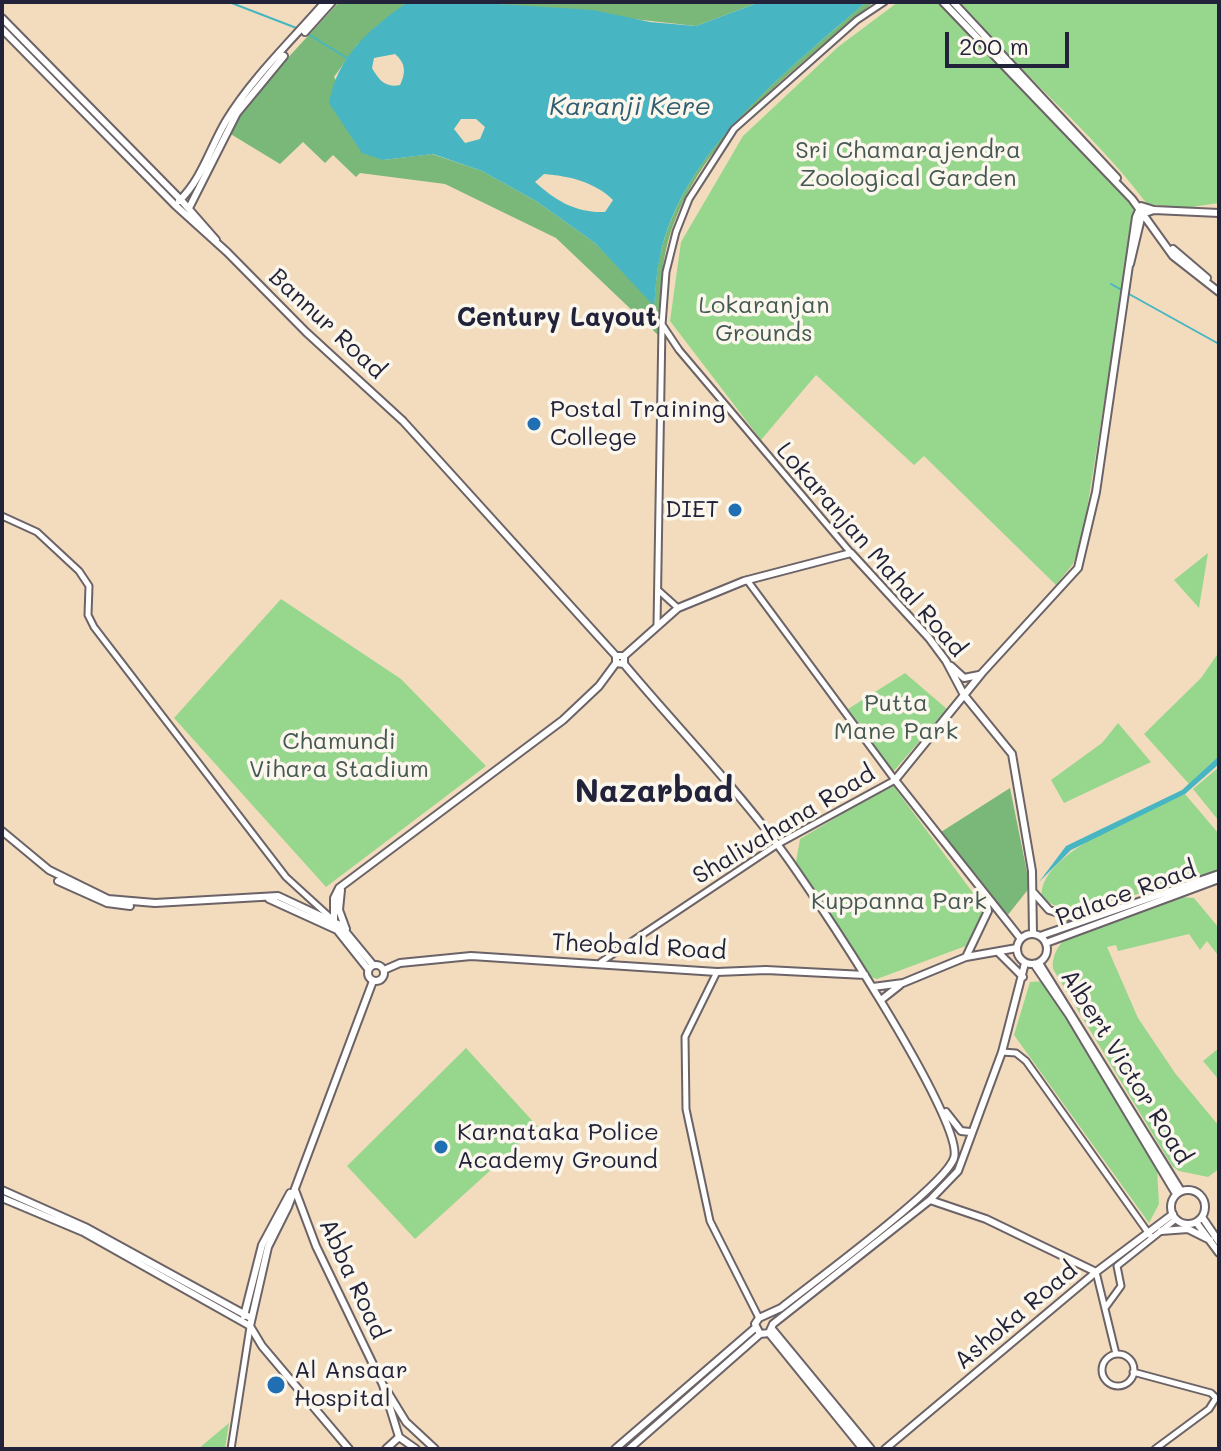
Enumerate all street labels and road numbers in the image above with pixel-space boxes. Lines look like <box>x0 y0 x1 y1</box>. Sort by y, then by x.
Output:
street label: Bannur Road <box>263 263 391 385</box>
street label: Lokaranjan Mahal Road <box>770 437 972 663</box>
street label: Shalivahana Road <box>688 759 880 891</box>
street label: Palace Road <box>1052 855 1200 933</box>
street label: Theobald Road <box>551 928 727 966</box>
street label: Albert Victor Road <box>1054 964 1198 1170</box>
street label: Abba Road <box>313 1214 393 1344</box>
street label: Ashoka Road <box>949 1256 1083 1376</box>

